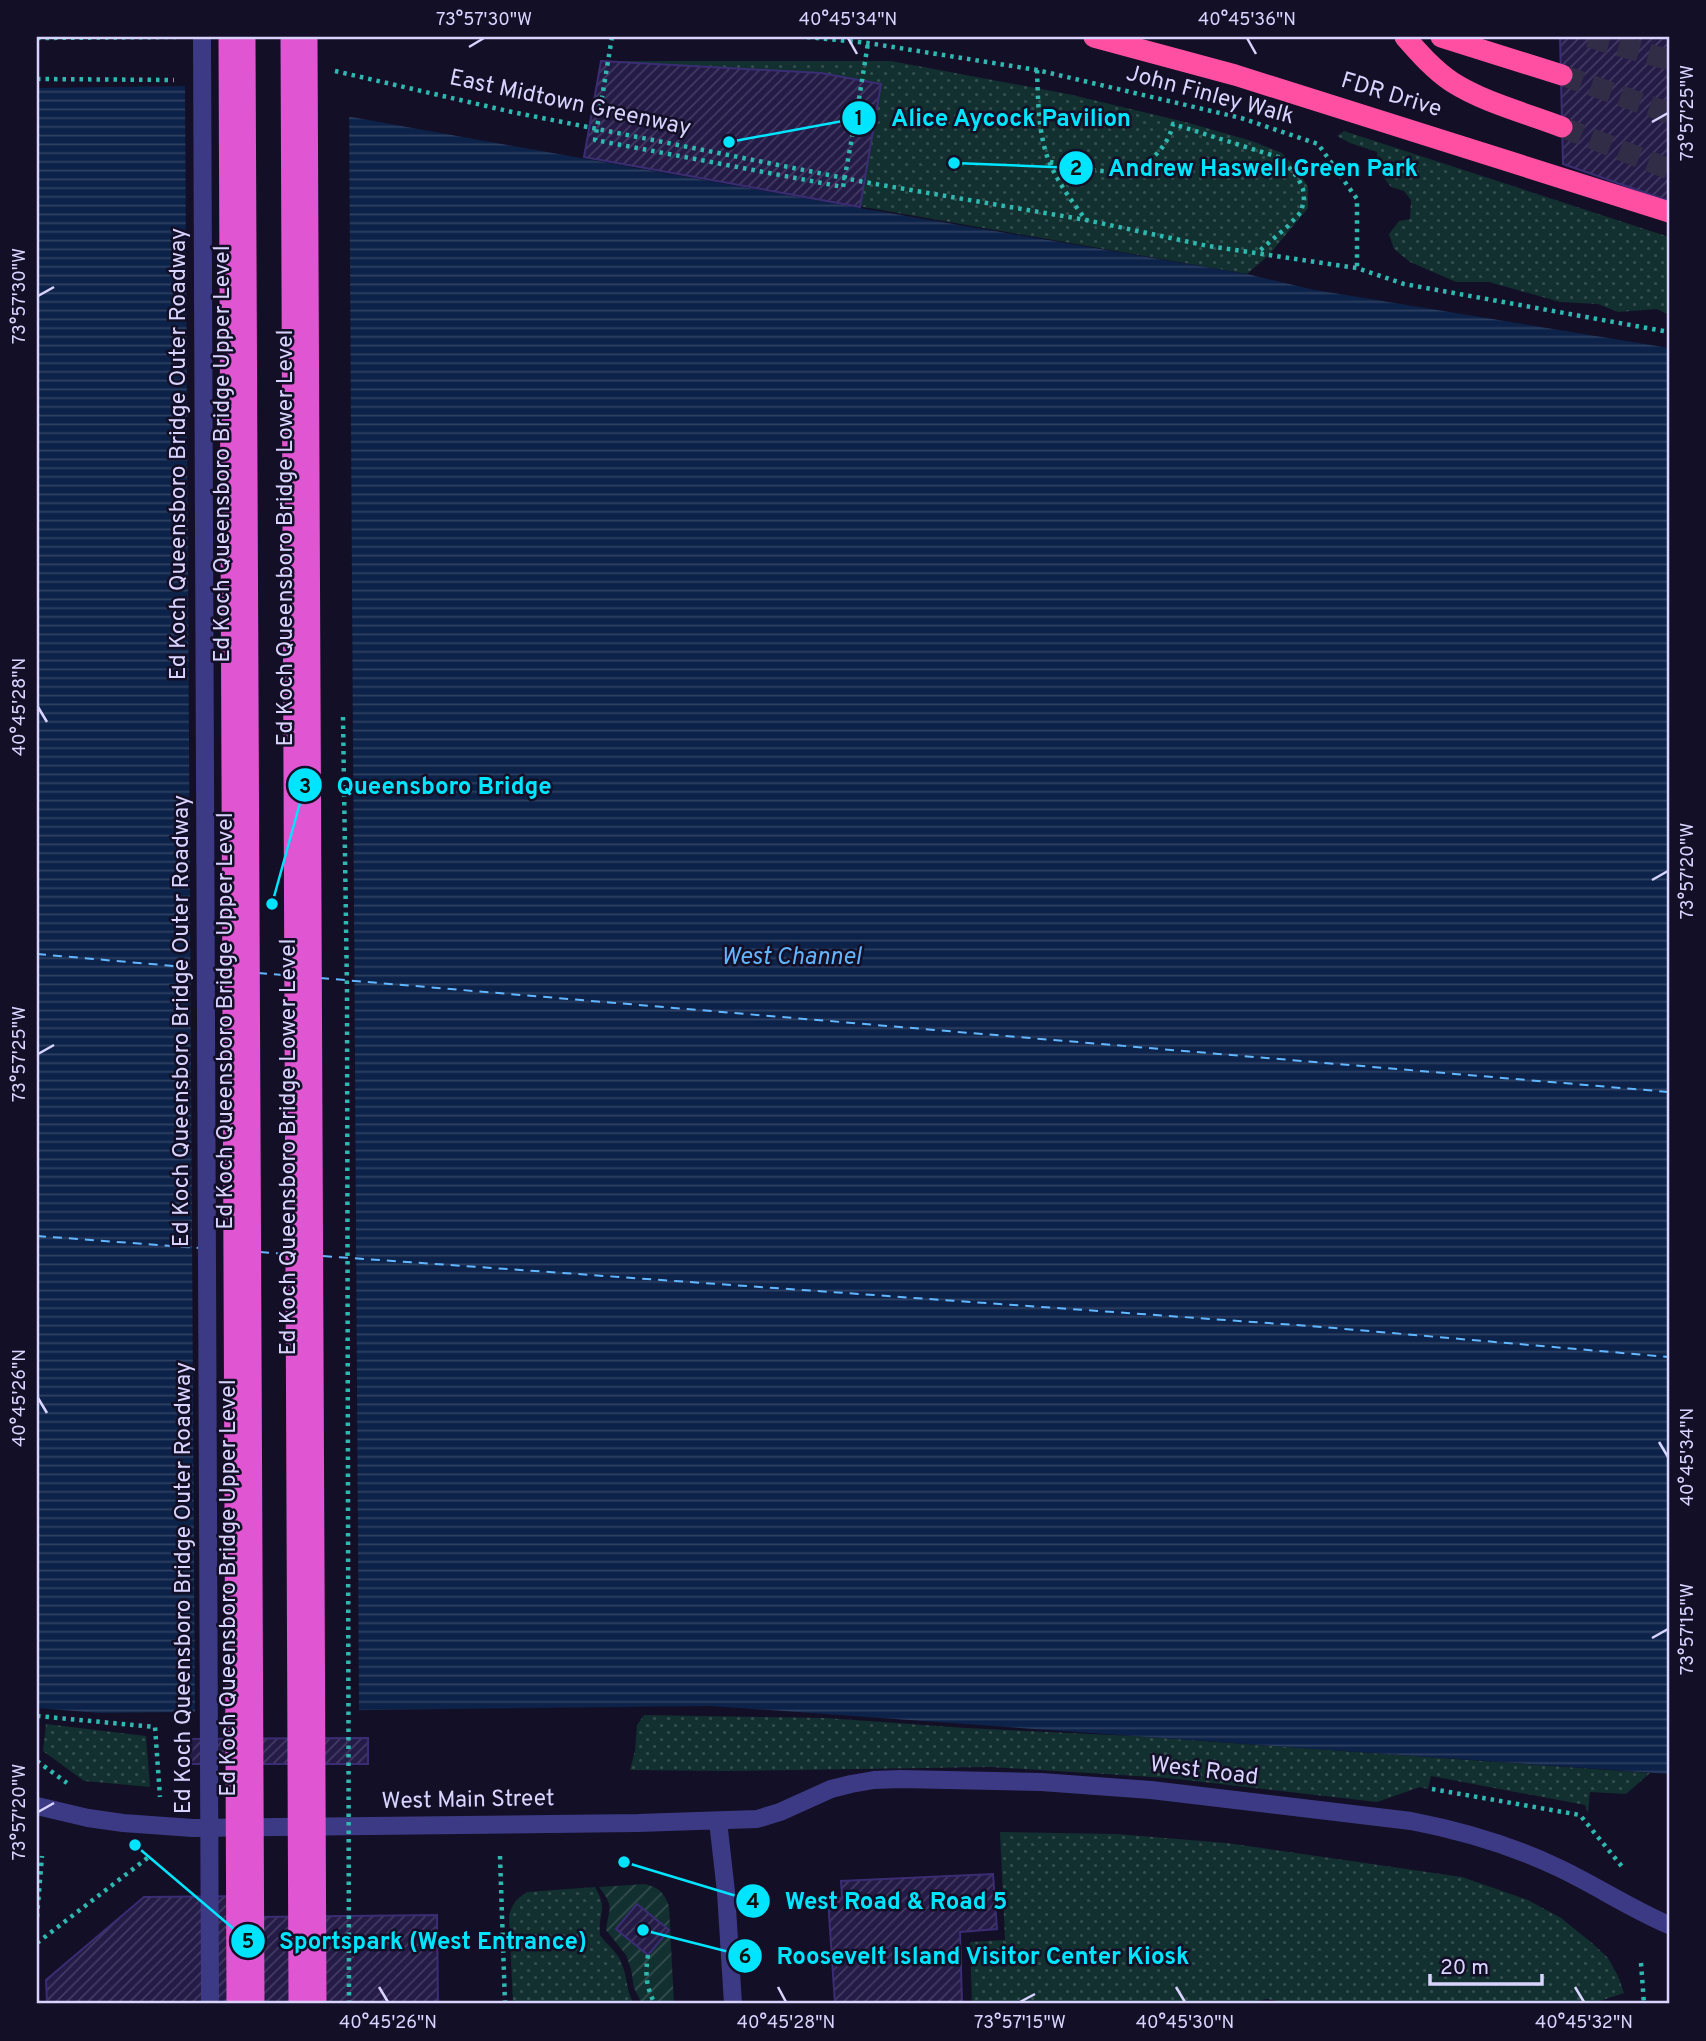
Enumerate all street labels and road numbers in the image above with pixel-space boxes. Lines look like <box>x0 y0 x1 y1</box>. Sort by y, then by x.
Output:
street label: John Finley Walk <box>1123 60 1297 132</box>
street label: East Midtown Greenway <box>447 64 693 144</box>
street label: FDR Drive <box>1337 67 1445 125</box>
street label: Ed Koch Queensboro Bridge Outer Roadway <box>165 228 194 680</box>
street label: Ed Koch Queensboro Bridge Upper Level <box>209 245 238 663</box>
street label: Ed Koch Queensboro Bridge Lower Level <box>272 329 301 747</box>
street label: Ed Koch Queensboro Bridge Outer Roadway <box>168 795 197 1247</box>
street label: Ed Koch Queensboro Bridge Upper Level <box>212 812 241 1230</box>
street label: Ed Koch Queensboro Bridge Lower Level <box>275 938 304 1356</box>
street label: Ed Koch Queensboro Bridge Outer Roadway <box>170 1362 199 1814</box>
street label: Ed Koch Queensboro Bridge Upper Level <box>215 1379 244 1797</box>
street label: West Road <box>1148 1751 1260 1793</box>
street label: West Main Street <box>381 1785 555 1817</box>

